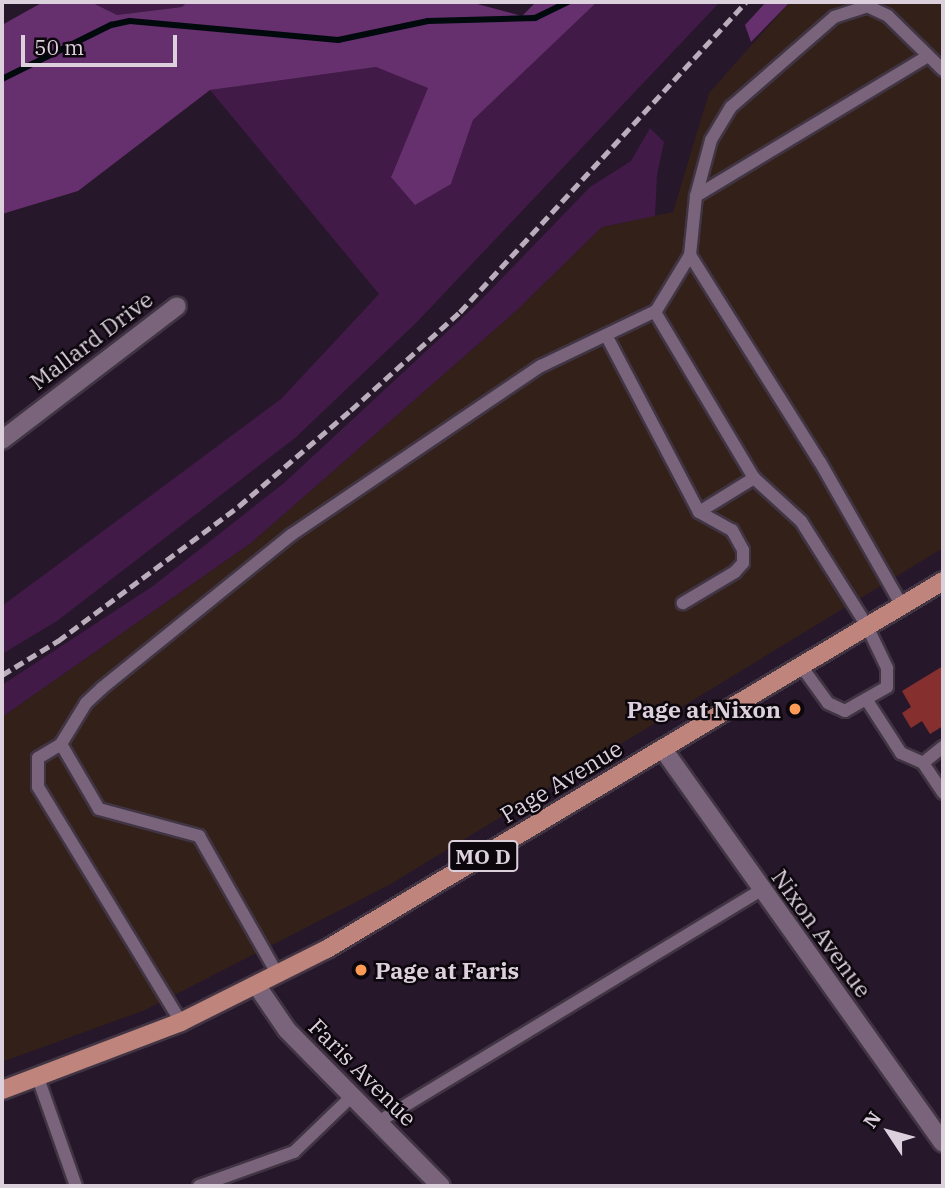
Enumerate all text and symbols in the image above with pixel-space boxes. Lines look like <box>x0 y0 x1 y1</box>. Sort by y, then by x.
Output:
scale bar <box>24 21 180 65</box>
text: 50 m <box>34 33 84 61</box>
street label: Mallard Drive <box>24 285 158 395</box>
place label: Page at Nixon <box>627 695 781 723</box>
marker: Page at Nixon <box>787 701 803 717</box>
street label: Page Avenue <box>495 734 627 828</box>
road number: MO D <box>448 838 518 874</box>
street label: Nixon Avenue <box>766 864 878 1002</box>
place label: Page at Faris <box>375 956 519 984</box>
marker: Page at Faris <box>353 962 369 978</box>
street label: Faris Avenue <box>303 1012 423 1132</box>
north arrow <box>854 1097 924 1167</box>
text: N <box>858 1107 886 1133</box>

